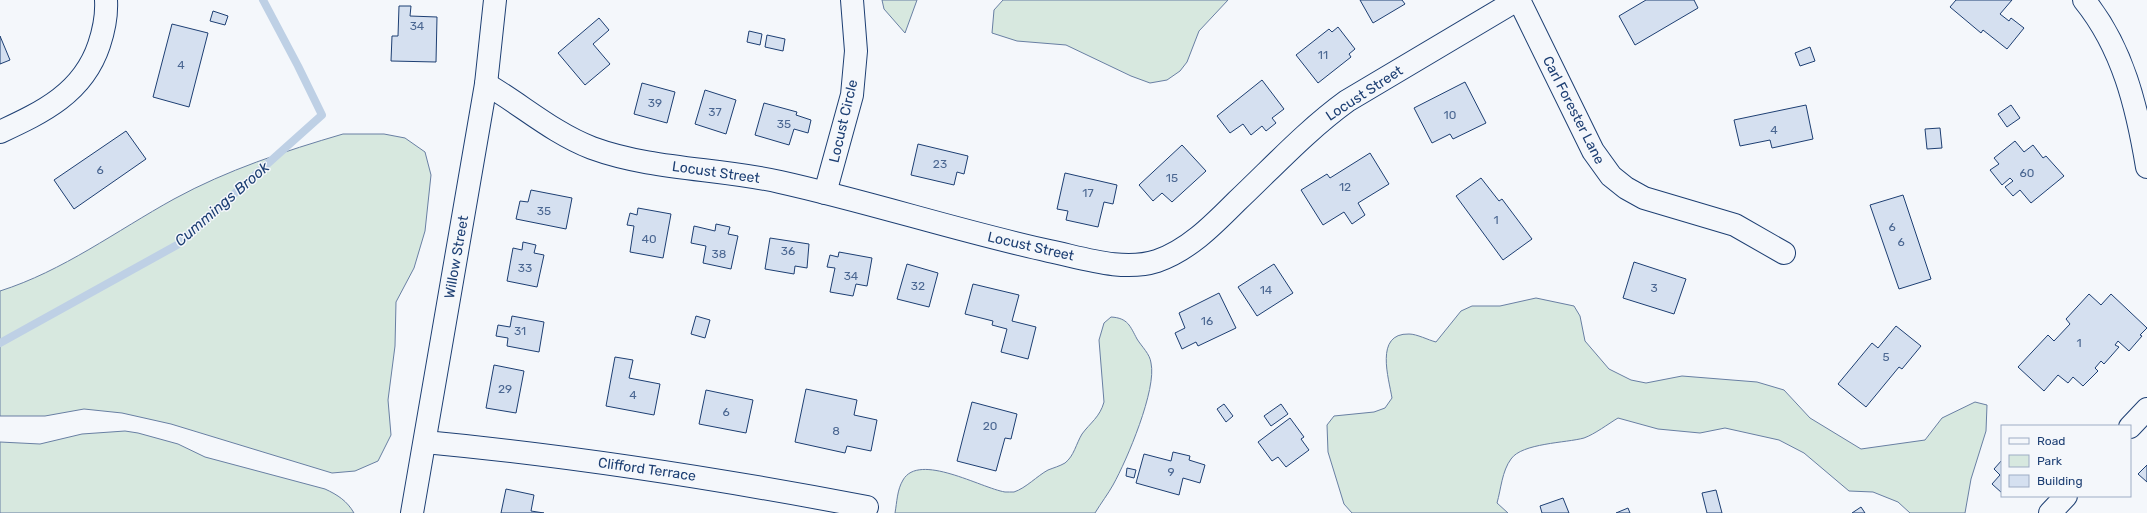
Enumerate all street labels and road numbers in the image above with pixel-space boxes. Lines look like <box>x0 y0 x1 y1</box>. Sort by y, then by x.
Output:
street label: Carl Forester Lane <box>1539 53 1608 167</box>
street label: Locust Street <box>1323 62 1406 125</box>
street label: Locust Circle <box>826 78 861 164</box>
street label: Locust Street <box>671 158 761 187</box>
street label: Willow Street <box>441 214 472 300</box>
street label: Locust Street <box>986 228 1076 265</box>
street label: Clifford Terrace <box>597 454 697 485</box>

